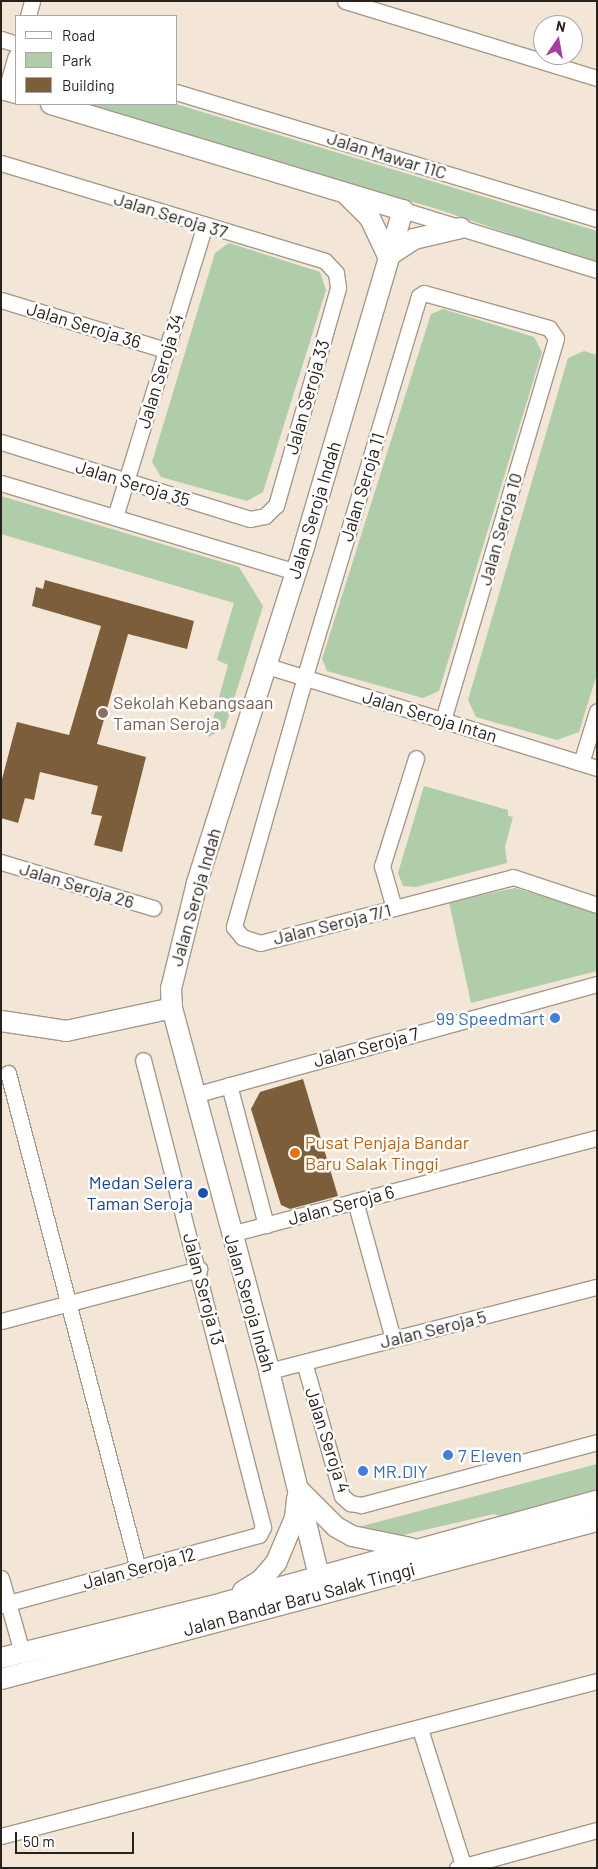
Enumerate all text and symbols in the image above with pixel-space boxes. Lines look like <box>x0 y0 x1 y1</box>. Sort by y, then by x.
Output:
legend <box>15 15 178 105</box>
north arrow <box>533 15 583 65</box>
text: N <box>555 17 567 35</box>
text: Road <box>62 26 95 44</box>
text: Park <box>62 51 91 69</box>
text: Building <box>62 76 115 94</box>
street label: Jalan Mawar 11C <box>325 127 449 183</box>
street label: Jalan Seroja 37 <box>112 187 230 243</box>
street label: Jalan Seroja 36 <box>24 297 144 353</box>
street label: Jalan Seroja 34 <box>132 311 188 431</box>
street label: Jalan Seroja 33 <box>280 337 334 457</box>
street label: Jalan Seroja 11 <box>335 430 389 544</box>
street label: Jalan Seroja Indah <box>283 439 345 581</box>
street label: Jalan Seroja 35 <box>73 455 193 511</box>
street label: Jalan Seroja 10 <box>474 470 526 588</box>
street label: Jalan Seroja Intan <box>360 685 500 747</box>
place label: Sekolah Kebangsaan Taman Seroja <box>113 692 274 734</box>
marker: Sekolah Kebangsaan Taman Seroja <box>97 707 109 719</box>
street label: Jalan Seroja Indah <box>165 825 225 969</box>
street label: Jalan Seroja 26 <box>17 857 137 913</box>
street label: Jalan Seroja 7/1 <box>271 899 393 949</box>
place label: 99 Speedmart <box>436 1007 545 1029</box>
marker: 99 Speedmart <box>549 1012 561 1024</box>
street label: Jalan Seroja 7 <box>311 1023 421 1071</box>
place label: Pusat Penjaja Bandar Baru Salak Tinggi <box>305 1132 469 1174</box>
marker: Pusat Penjaja Bandar Baru Salak Tinggi <box>289 1147 301 1159</box>
place label: Medan Selera Taman Seroja <box>86 1172 193 1214</box>
street label: Jalan Seroja 6 <box>286 1180 396 1230</box>
marker: Medan Selera Taman Seroja <box>197 1187 209 1199</box>
street label: Jalan Seroja 13 <box>179 1230 229 1348</box>
street label: Jalan Seroja Indah <box>220 1231 280 1375</box>
street label: Jalan Seroja 5 <box>377 1305 489 1353</box>
street label: Jalan Seroja 4 <box>301 1384 355 1496</box>
place label: 7 Eleven <box>458 1444 522 1466</box>
marker: 7 Eleven <box>442 1449 454 1461</box>
place label: MR.DIY <box>373 1460 428 1482</box>
marker: MR.DIY <box>357 1465 369 1477</box>
street label: Jalan Seroja 12 <box>80 1543 198 1593</box>
street label: Jalan Bandar Baru Salak Tinggi <box>181 1558 417 1640</box>
scale bar <box>18 1822 136 1854</box>
text: 50 m <box>23 1832 55 1850</box>

